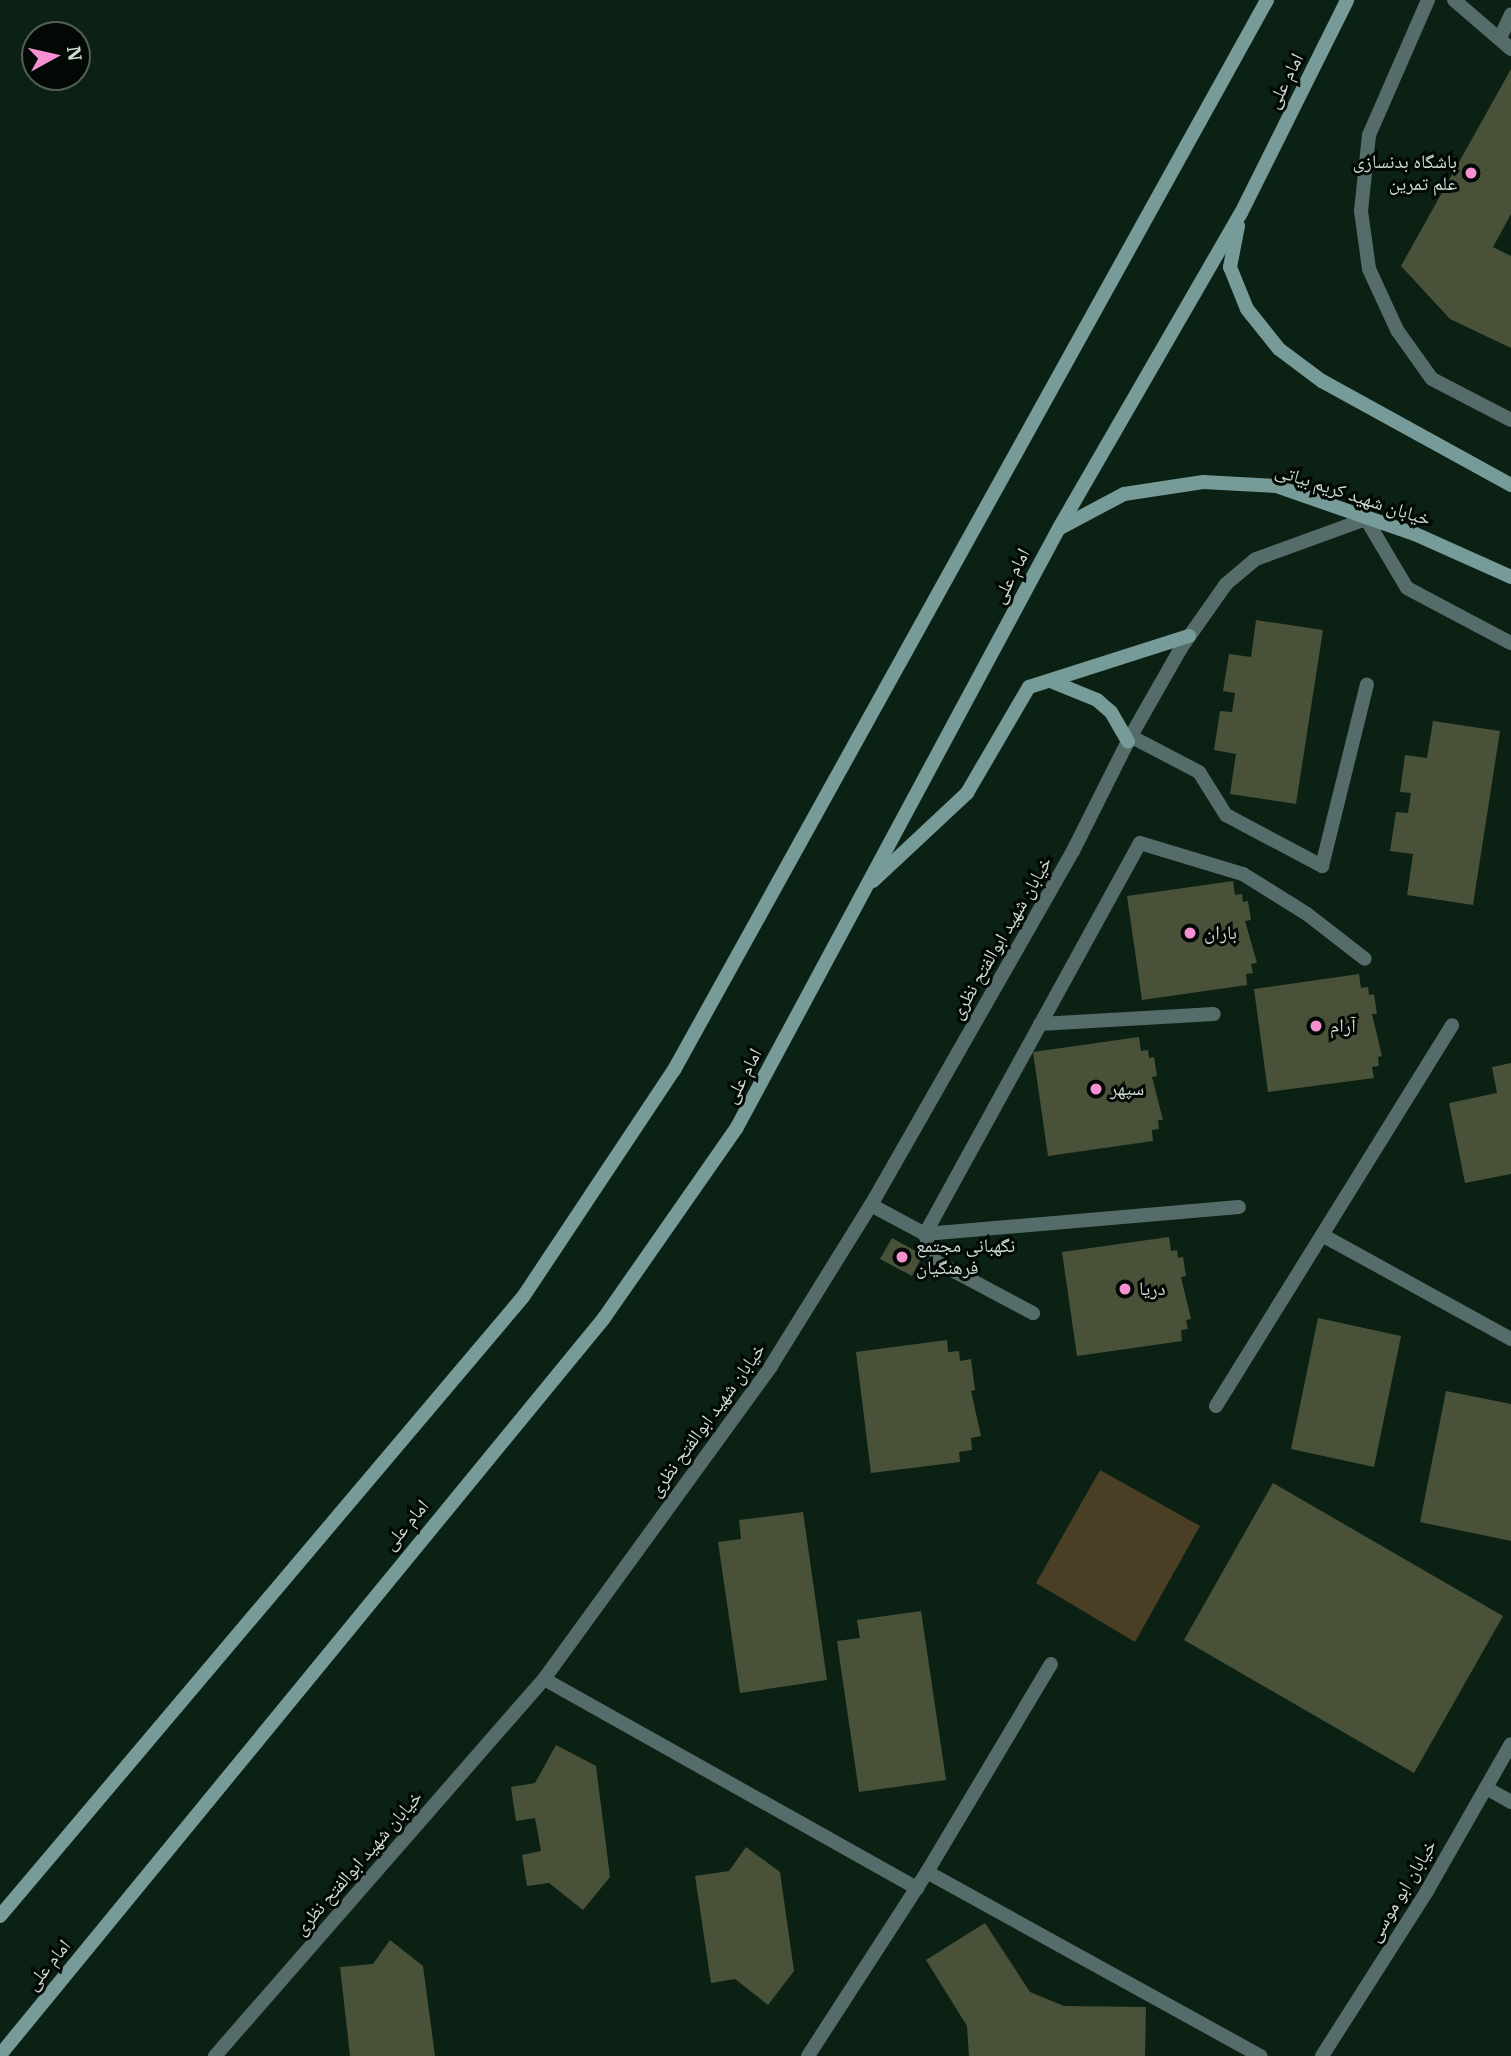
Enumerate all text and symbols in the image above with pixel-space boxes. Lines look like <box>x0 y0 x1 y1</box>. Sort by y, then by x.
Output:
north arrow <box>21 21 91 91</box>
text: N <box>62 44 88 62</box>
street label: امام علی <box>1261 50 1309 112</box>
place label: باشگاه بدنسازی علم تمرین <box>1353 151 1457 195</box>
marker: باشگاه بدنسازی علم تمرین <box>1463 165 1479 181</box>
street label: خیابان شهید کریم بیاتی <box>1272 459 1434 531</box>
street label: امام علی <box>987 545 1035 607</box>
street label: خیابان شهید ابوالفتح نظری <box>945 852 1057 1024</box>
place label: باران <box>1204 922 1237 944</box>
marker: باران <box>1182 925 1198 941</box>
place label: آرام <box>1330 1015 1356 1037</box>
marker: آرام <box>1308 1018 1324 1034</box>
street label: امام علی <box>719 1045 767 1107</box>
place label: سپهر <box>1110 1078 1144 1100</box>
marker: سپهر <box>1088 1081 1104 1097</box>
place label: نگهبانی مجتمع فرهنگیان <box>916 1235 1015 1279</box>
marker: نگهبانی مجتمع فرهنگیان <box>894 1249 910 1265</box>
place label: دریا <box>1139 1278 1166 1300</box>
marker: دریا <box>1117 1281 1133 1297</box>
street label: خیابان شهید ابوالفتح نظری <box>644 1339 770 1501</box>
street label: امام علی <box>378 1495 434 1555</box>
street label: خیابان شهید ابوالفتح نظری <box>289 1786 427 1940</box>
street label: خیابان ابو موسی <box>1362 1836 1442 1946</box>
street label: امام علی <box>21 1935 75 1995</box>

